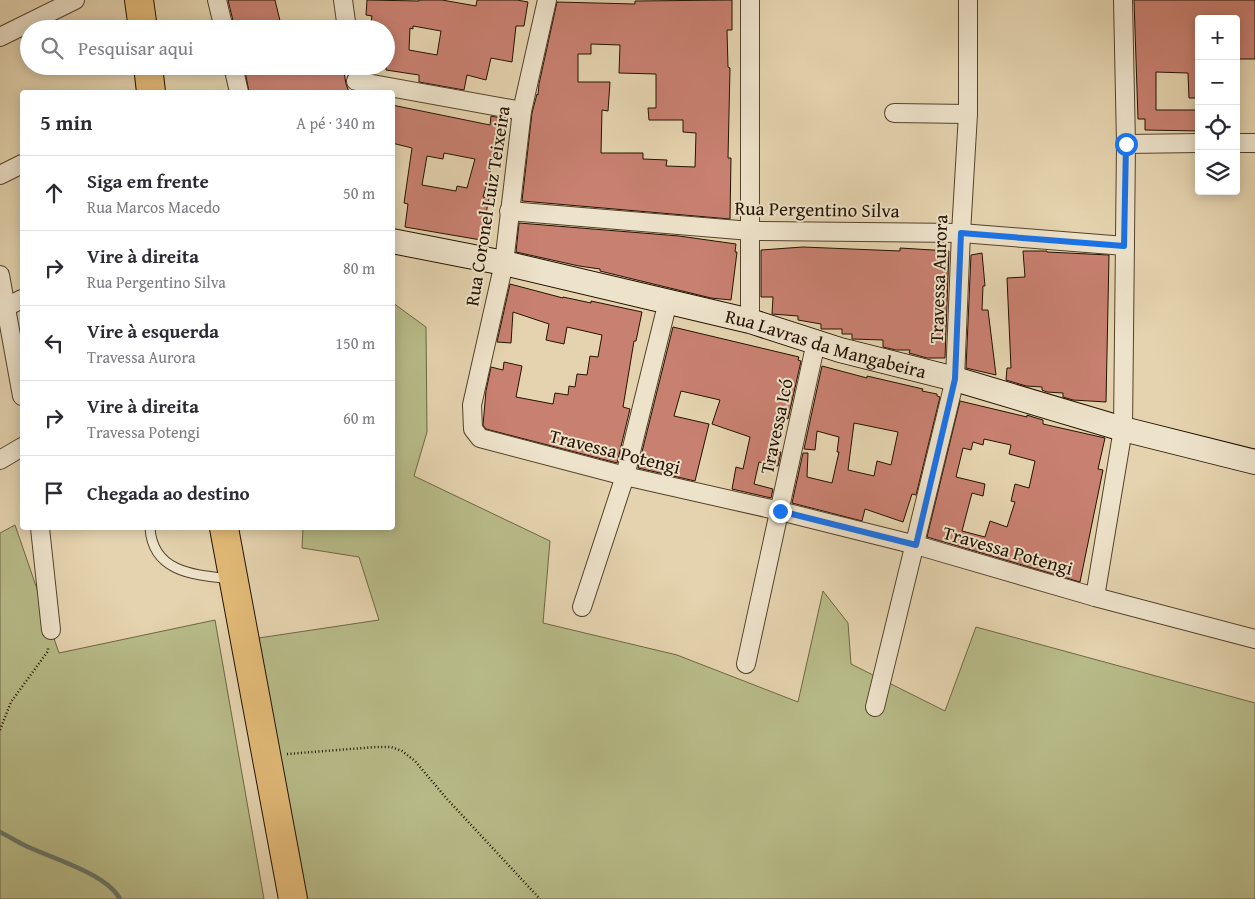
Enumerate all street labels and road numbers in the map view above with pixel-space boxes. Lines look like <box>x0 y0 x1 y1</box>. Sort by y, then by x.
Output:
street label: Rua Coronel Luiz Teixeira <box>457 104 517 308</box>
street label: Rua Pergentino Silva <box>734 194 900 224</box>
street label: Travessa Aurora <box>922 214 954 344</box>
street label: Rua Lavras da Mangabeira <box>723 302 929 385</box>
street label: Travessa Icó <box>752 376 800 476</box>
street label: Travessa Potengi <box>547 421 683 481</box>
street label: Travessa Potengi <box>940 518 1076 582</box>

